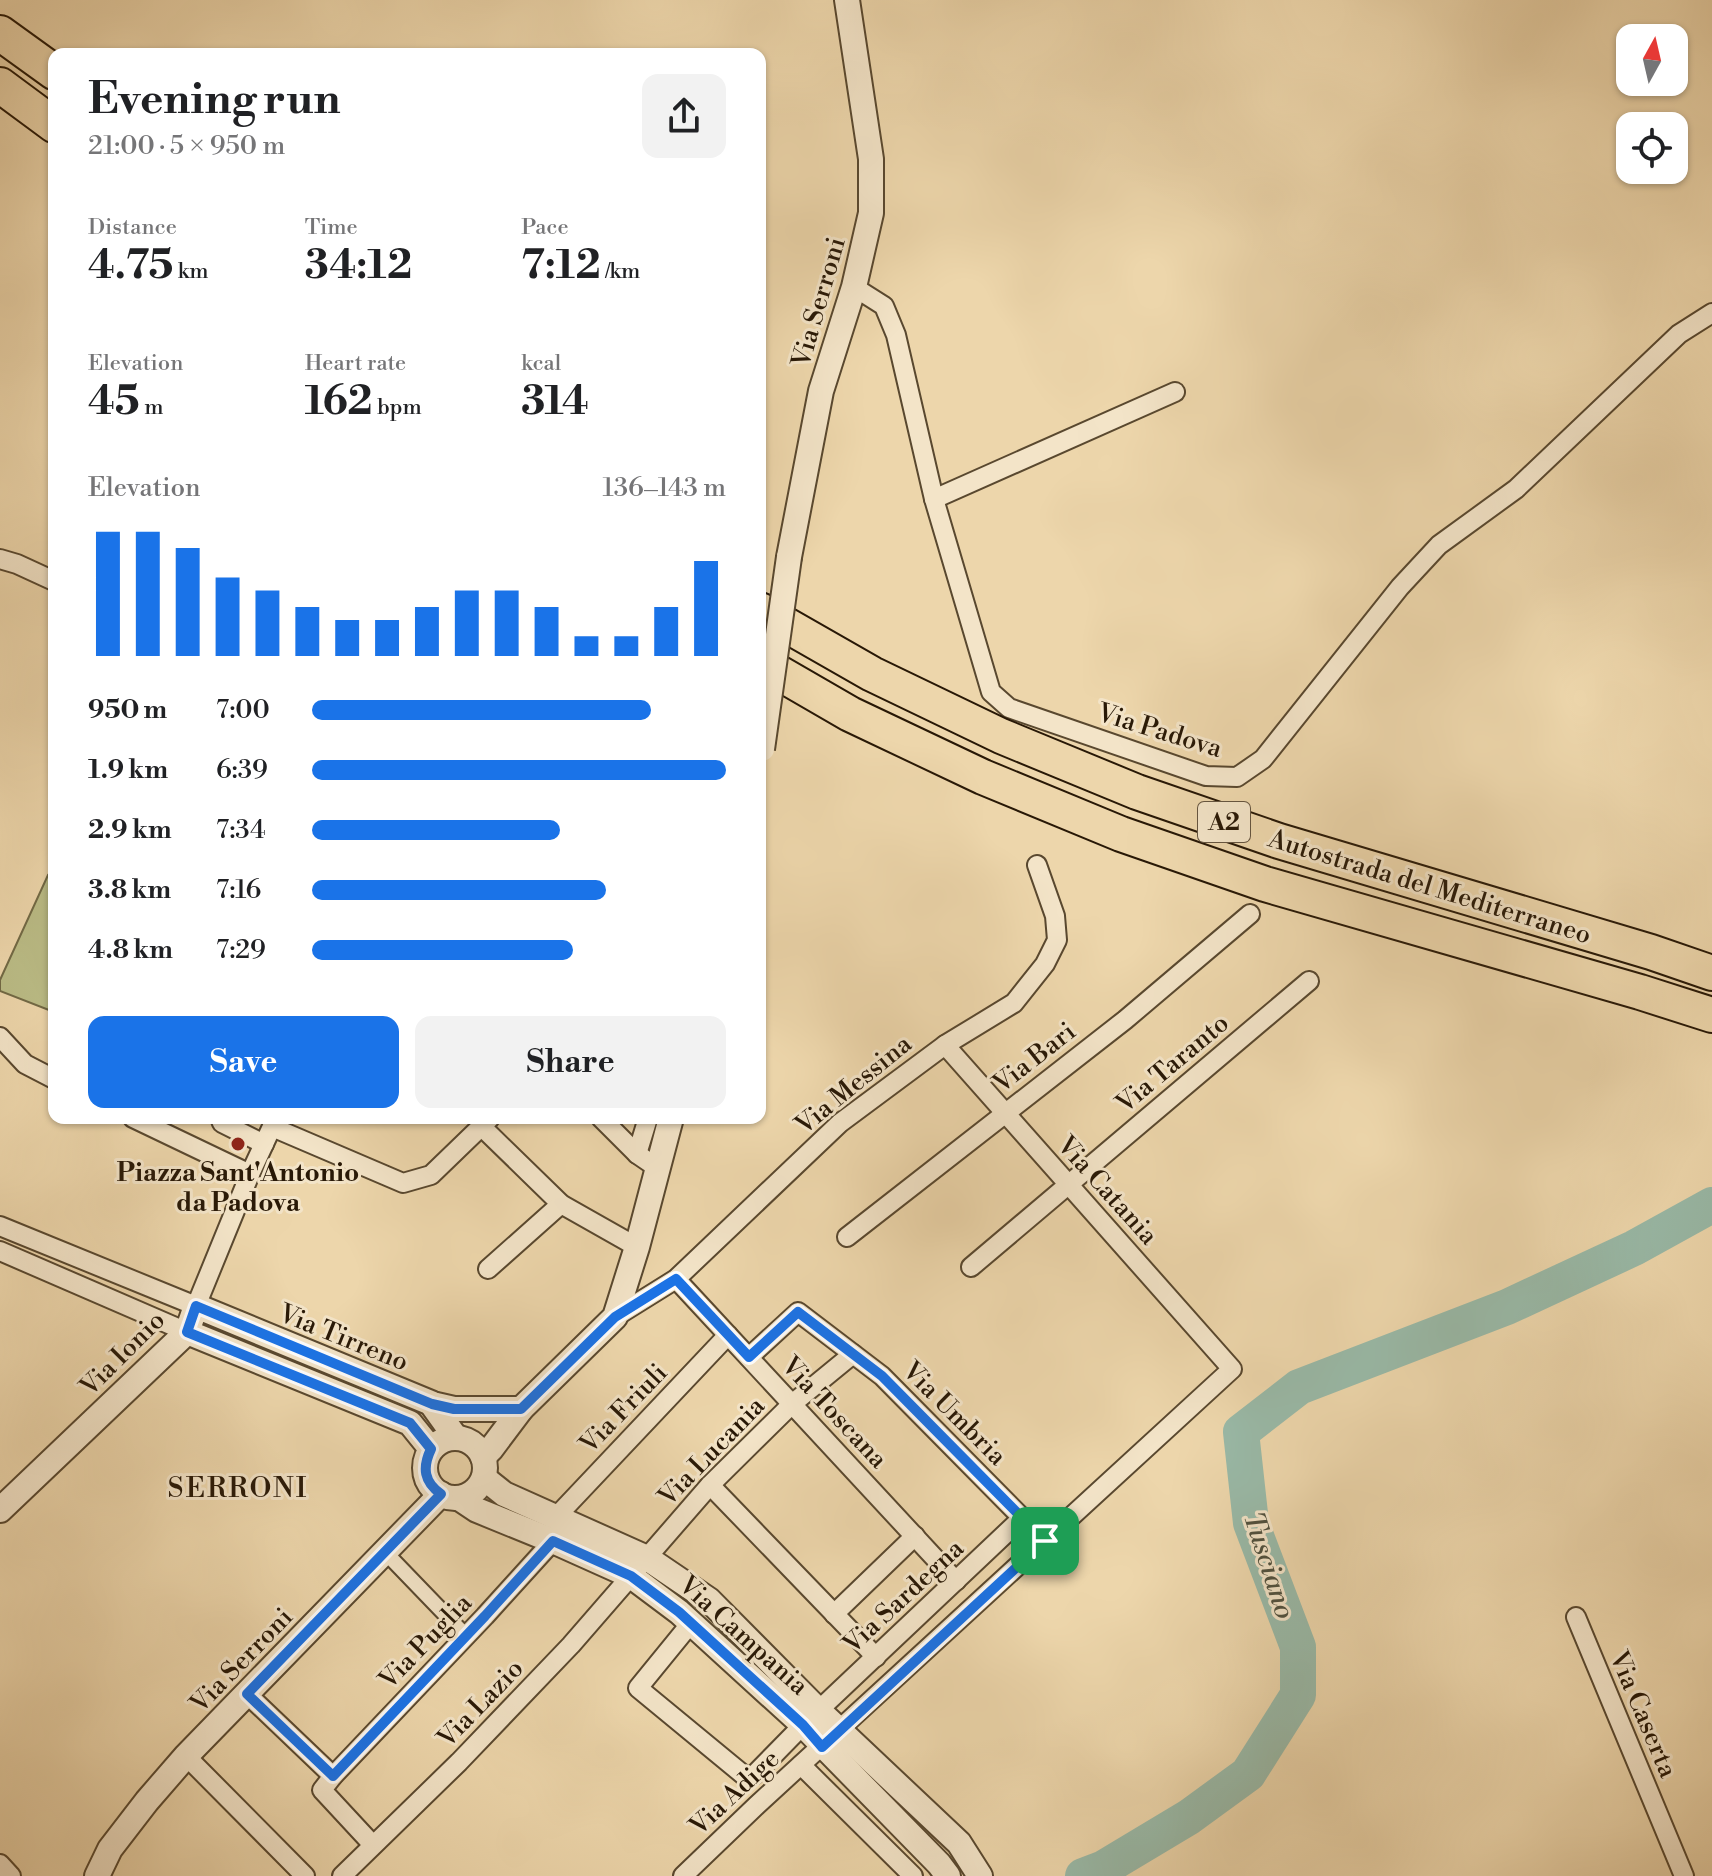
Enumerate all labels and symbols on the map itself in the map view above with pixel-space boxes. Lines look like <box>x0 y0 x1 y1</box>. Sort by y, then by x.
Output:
north arrow <box>1616 24 1688 96</box>
street label: Via Serroni <box>785 234 853 372</box>
street label: Via Padova <box>1093 697 1227 765</box>
road number: A2 <box>1198 802 1250 842</box>
street label: Autostrada del Mediterraneo <box>1263 822 1595 951</box>
street label: Via Taranto <box>1109 1007 1236 1121</box>
street label: Via Bari <box>986 1016 1082 1101</box>
street label: Via Messina <box>788 1028 919 1142</box>
street label: Via Catania <box>1049 1129 1165 1252</box>
marker: Piazza Sant'Antonio da Padova <box>229 1135 247 1153</box>
place label: Piazza Sant'Antonio da Padova <box>117 1157 359 1219</box>
street label: Via Tirreno <box>273 1297 413 1378</box>
street label: Via Ionio <box>73 1304 172 1404</box>
street label: Via Toscana <box>774 1349 895 1476</box>
street label: Via Umbria <box>895 1354 1014 1473</box>
street label: Via Friuli <box>572 1357 674 1461</box>
street label: Via Lucania <box>651 1390 772 1514</box>
district label: SERRONI <box>168 1471 308 1506</box>
pin <box>1011 1507 1079 1575</box>
water label: Tusciano <box>1235 1507 1302 1623</box>
street label: Via Sardegna <box>836 1532 971 1661</box>
street label: Via Campania <box>671 1569 815 1703</box>
street label: Via Puglia <box>372 1587 479 1697</box>
street label: Via Serroni <box>183 1602 300 1721</box>
street label: Via Caserta <box>1602 1645 1684 1783</box>
street label: Via Lazio <box>430 1653 531 1755</box>
street label: Via Adige <box>682 1743 786 1843</box>

